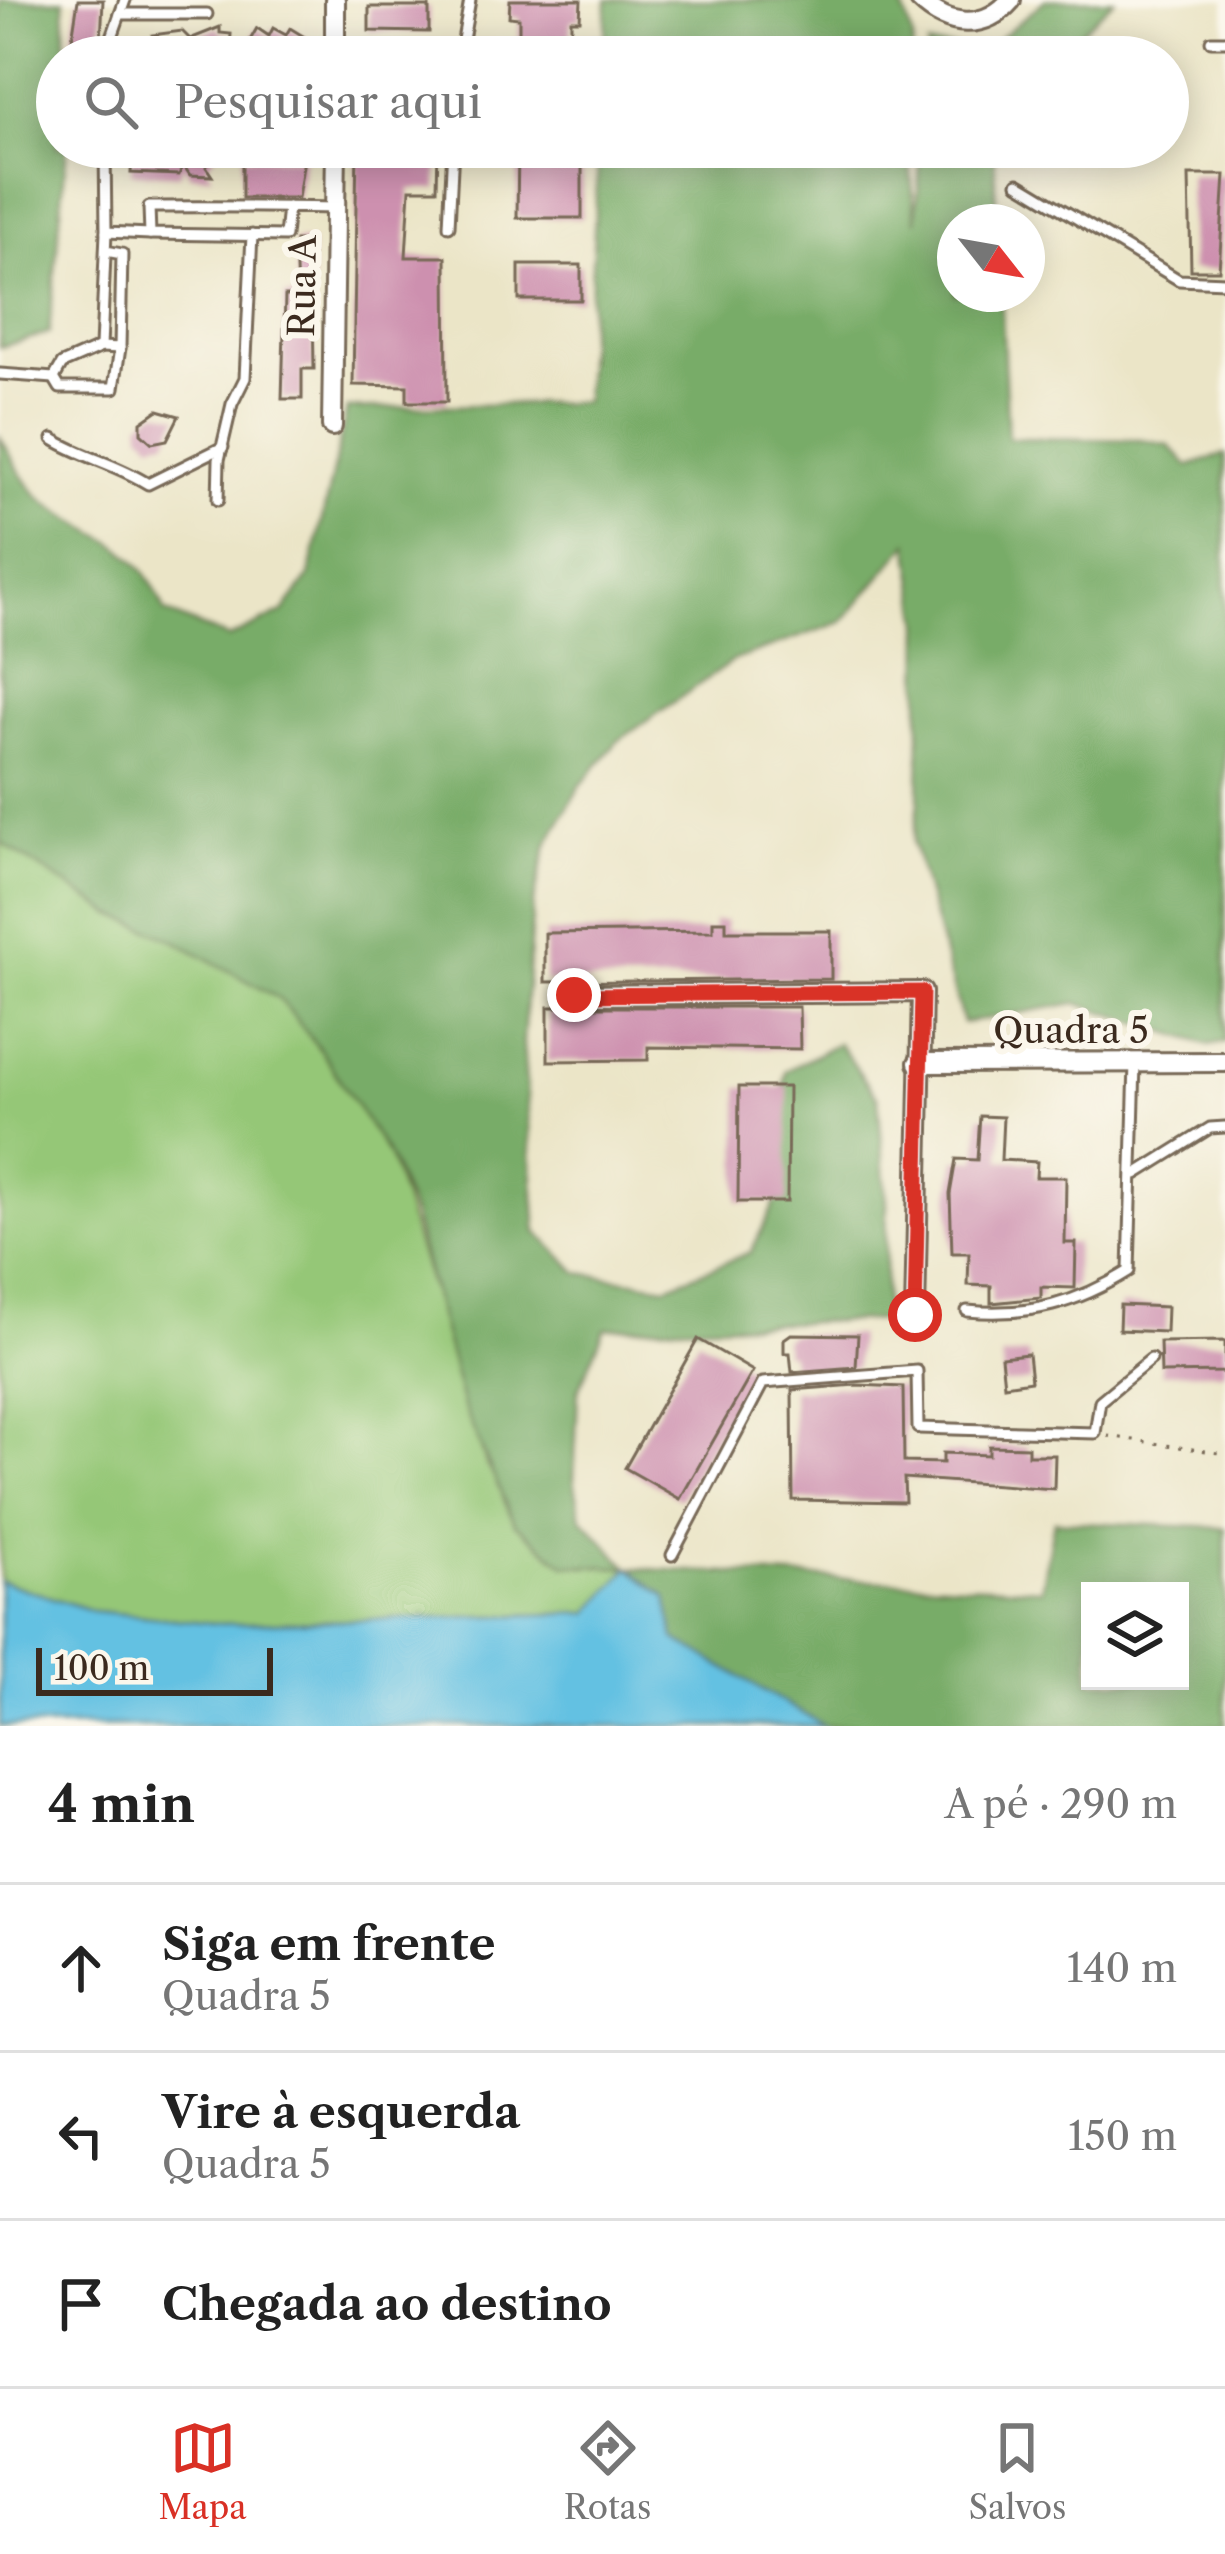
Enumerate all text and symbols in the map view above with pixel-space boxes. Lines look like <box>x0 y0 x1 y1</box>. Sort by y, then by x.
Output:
search box <box>36 36 1189 168</box>
icon: search <box>78 69 144 135</box>
text: Pesquisar aqui <box>174 74 482 130</box>
north arrow <box>937 204 1045 312</box>
street label: Rua A <box>279 233 325 337</box>
route end <box>547 968 601 1022</box>
street label: Quadra 5 <box>993 1008 1149 1052</box>
route start <box>888 1288 942 1342</box>
map controls <box>1081 1582 1189 1690</box>
button: layers <box>1081 1582 1189 1690</box>
scale bar <box>36 1642 273 1695</box>
text: 100 m <box>54 1648 149 1689</box>
text: 4 min <box>48 1773 195 1835</box>
text: A pé · 290 m <box>945 1780 1177 1828</box>
text: Siga em frente <box>162 1916 495 1972</box>
icon: ahead <box>48 1935 114 2001</box>
text: 140 m <box>1067 1944 1177 1992</box>
text: Quadra 5 <box>162 1972 331 2020</box>
text: Vire à esquerda <box>162 2084 520 2140</box>
icon: left <box>48 2103 114 2169</box>
text: 150 m <box>1068 2112 1177 2160</box>
text: Quadra 5 <box>162 2140 331 2188</box>
icon: arrive <box>48 2271 114 2337</box>
text: Chegada ao destino <box>162 2276 612 2332</box>
tab: Mapa <box>159 2415 247 2528</box>
tab: Rotas <box>564 2415 651 2528</box>
tab: Salvos <box>968 2415 1066 2528</box>

